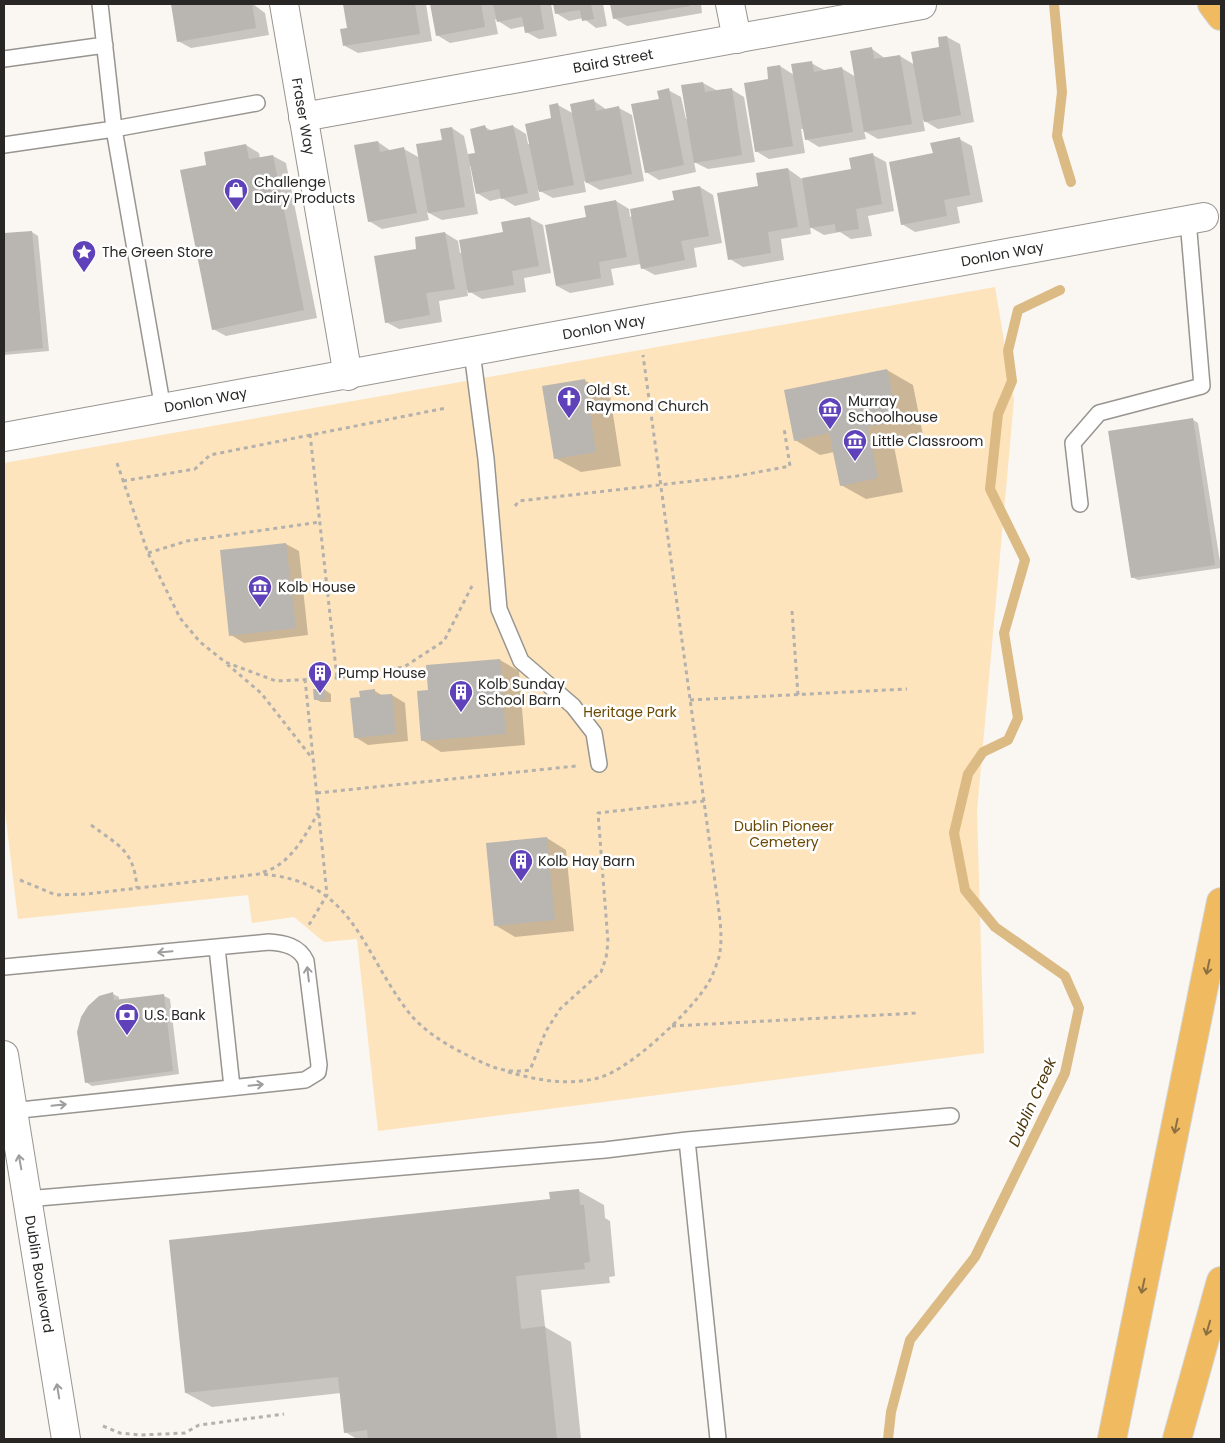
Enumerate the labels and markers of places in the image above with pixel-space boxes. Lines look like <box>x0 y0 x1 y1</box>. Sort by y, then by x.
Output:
place label: Challenge Dairy Products <box>254 172 355 208</box>
shop icon: Challenge Dairy Products <box>223 177 249 211</box>
place icon: The Green Store <box>71 239 97 273</box>
place label: The Green Store <box>102 242 214 262</box>
place label: Old St. Raymond Church <box>586 380 709 416</box>
church icon: Old St. Raymond Church <box>556 385 582 419</box>
place label: Murray Schoolhouse <box>848 391 938 427</box>
museum icon: Murray Schoolhouse <box>817 396 843 430</box>
museum icon: Little Classroom <box>842 428 868 462</box>
place label: Little Classroom <box>872 431 983 451</box>
museum icon: Kolb House <box>247 574 273 608</box>
place label: Kolb House <box>278 577 356 597</box>
building icon: Pump House <box>307 660 333 694</box>
place label: Pump House <box>338 663 427 683</box>
place label: Kolb Sunday School Barn <box>478 674 565 710</box>
building icon: Kolb Sunday School Barn <box>448 679 474 713</box>
building icon: Kolb Hay Barn <box>508 848 534 882</box>
place label: Kolb Hay Barn <box>538 851 635 871</box>
bank icon: U.S. Bank <box>114 1002 140 1036</box>
place label: U.S. Bank <box>144 1005 206 1025</box>

